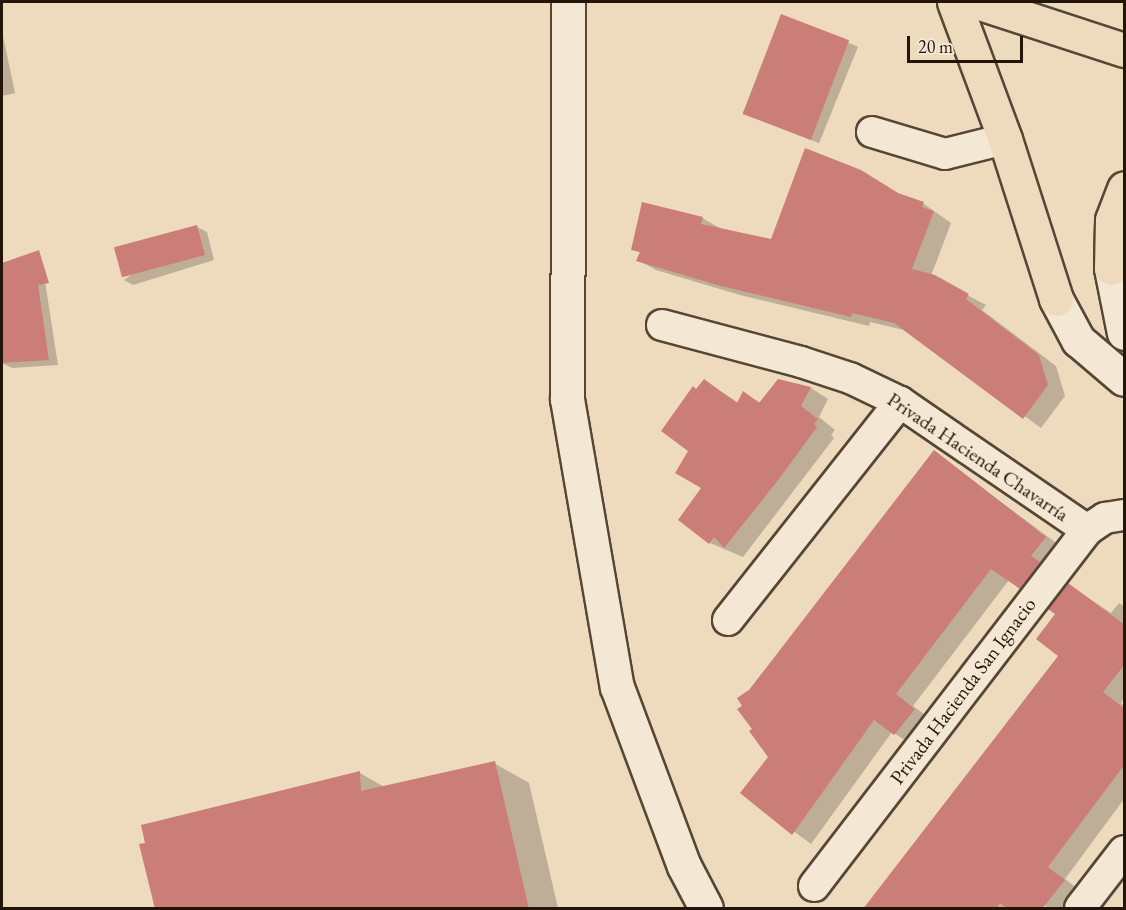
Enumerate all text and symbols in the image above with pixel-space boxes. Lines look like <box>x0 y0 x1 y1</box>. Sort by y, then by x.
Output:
scale bar <box>910 24 1026 62</box>
text: 20 m <box>918 35 953 58</box>
street label: Privada Hacienda Chavarría <box>883 387 1073 527</box>
street label: Privada Hacienda San Ignacio <box>885 593 1041 789</box>

